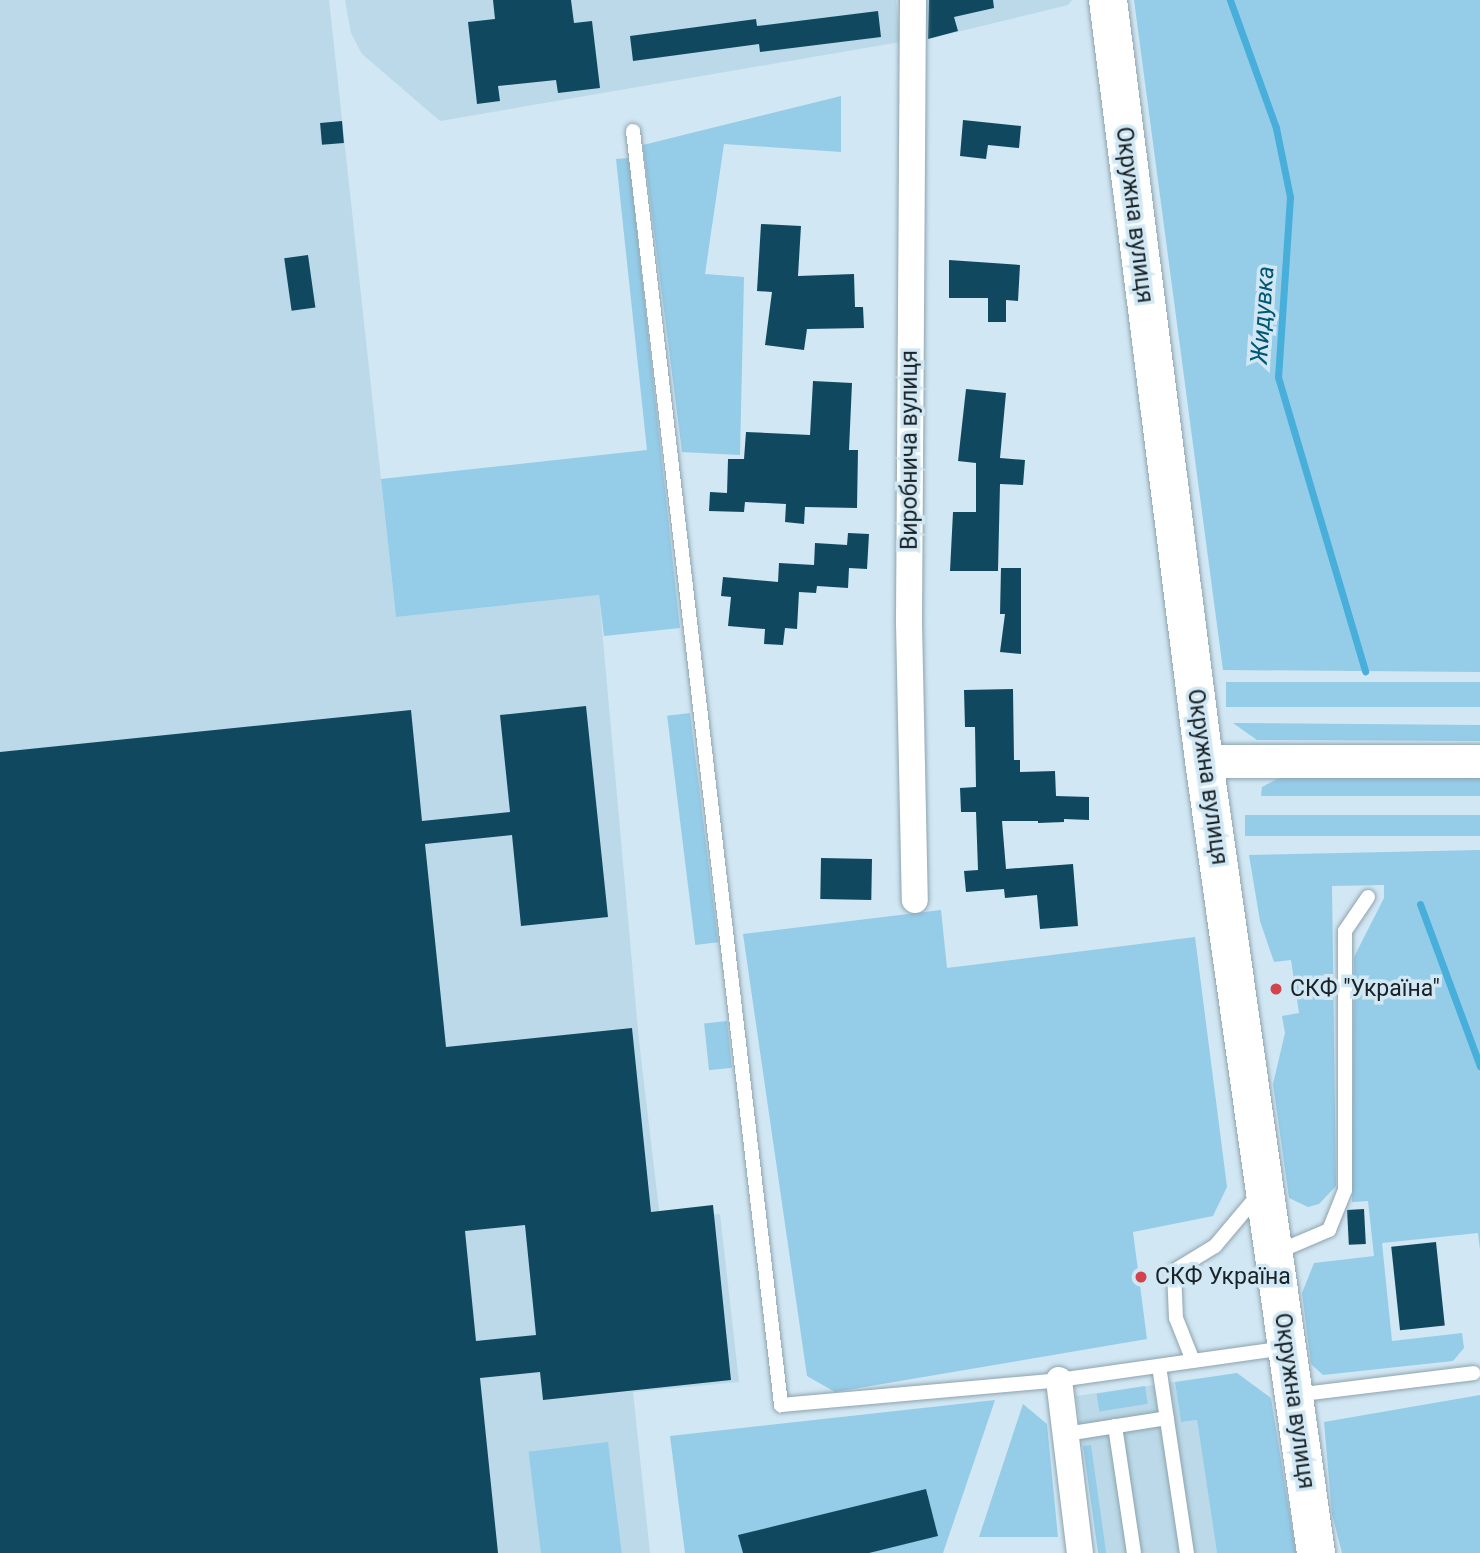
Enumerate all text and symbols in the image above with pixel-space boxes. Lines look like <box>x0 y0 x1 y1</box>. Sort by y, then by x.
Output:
street label: Окружна вулиця <box>1109 125 1159 305</box>
water label: Жидувка <box>1245 265 1281 365</box>
street label: Виробнича вулиця <box>896 350 924 550</box>
street label: Окружна вулиця <box>1181 687 1233 867</box>
place label: СКФ "Україна" <box>1290 975 1440 1003</box>
marker: СКФ "Україна" <box>1268 981 1284 997</box>
place label: СКФ Україна <box>1155 1263 1291 1291</box>
marker: СКФ Україна <box>1133 1269 1149 1285</box>
street label: Окружна вулиця <box>1268 1311 1320 1491</box>

